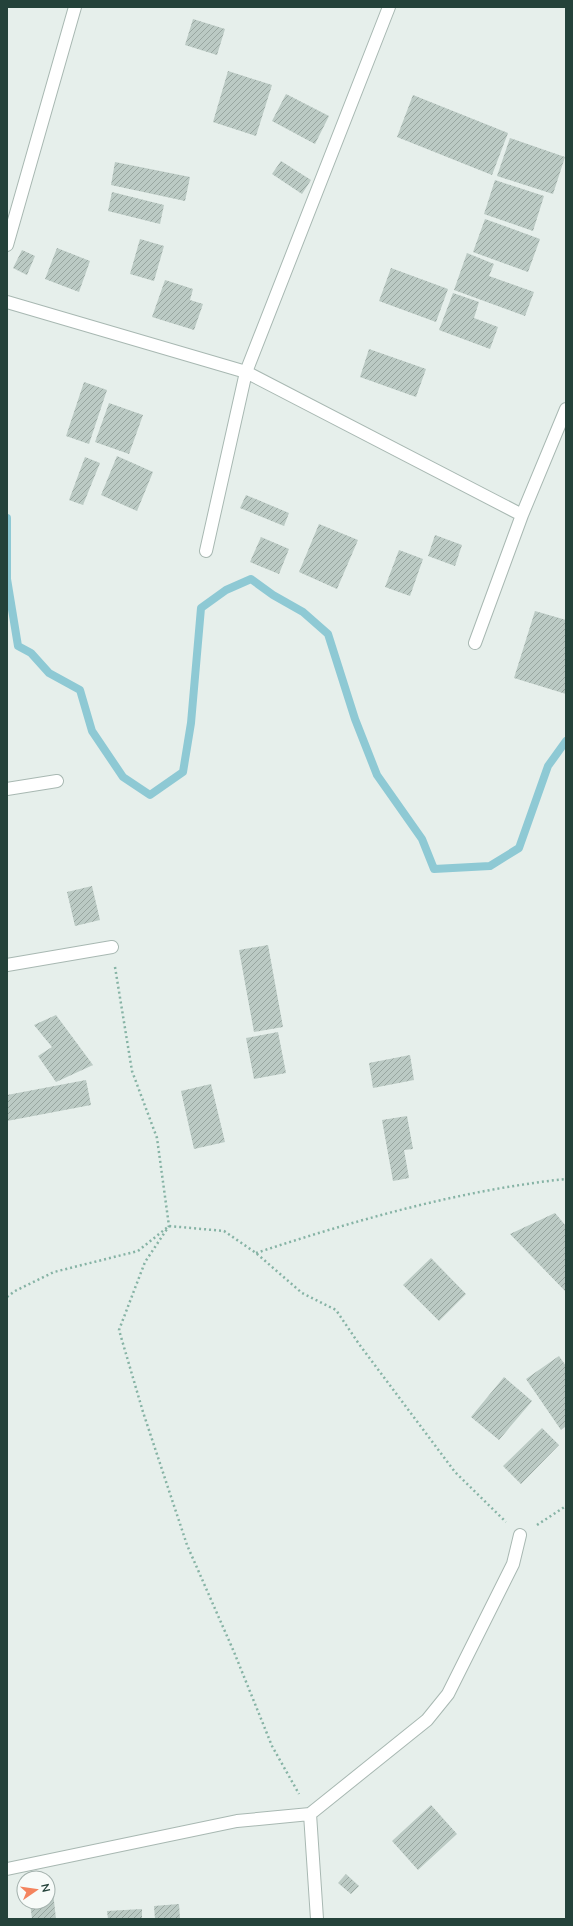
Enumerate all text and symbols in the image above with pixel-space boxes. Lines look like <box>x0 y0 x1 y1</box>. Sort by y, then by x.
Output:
north arrow <box>16 1870 56 1910</box>
text: N <box>37 1882 53 1894</box>

